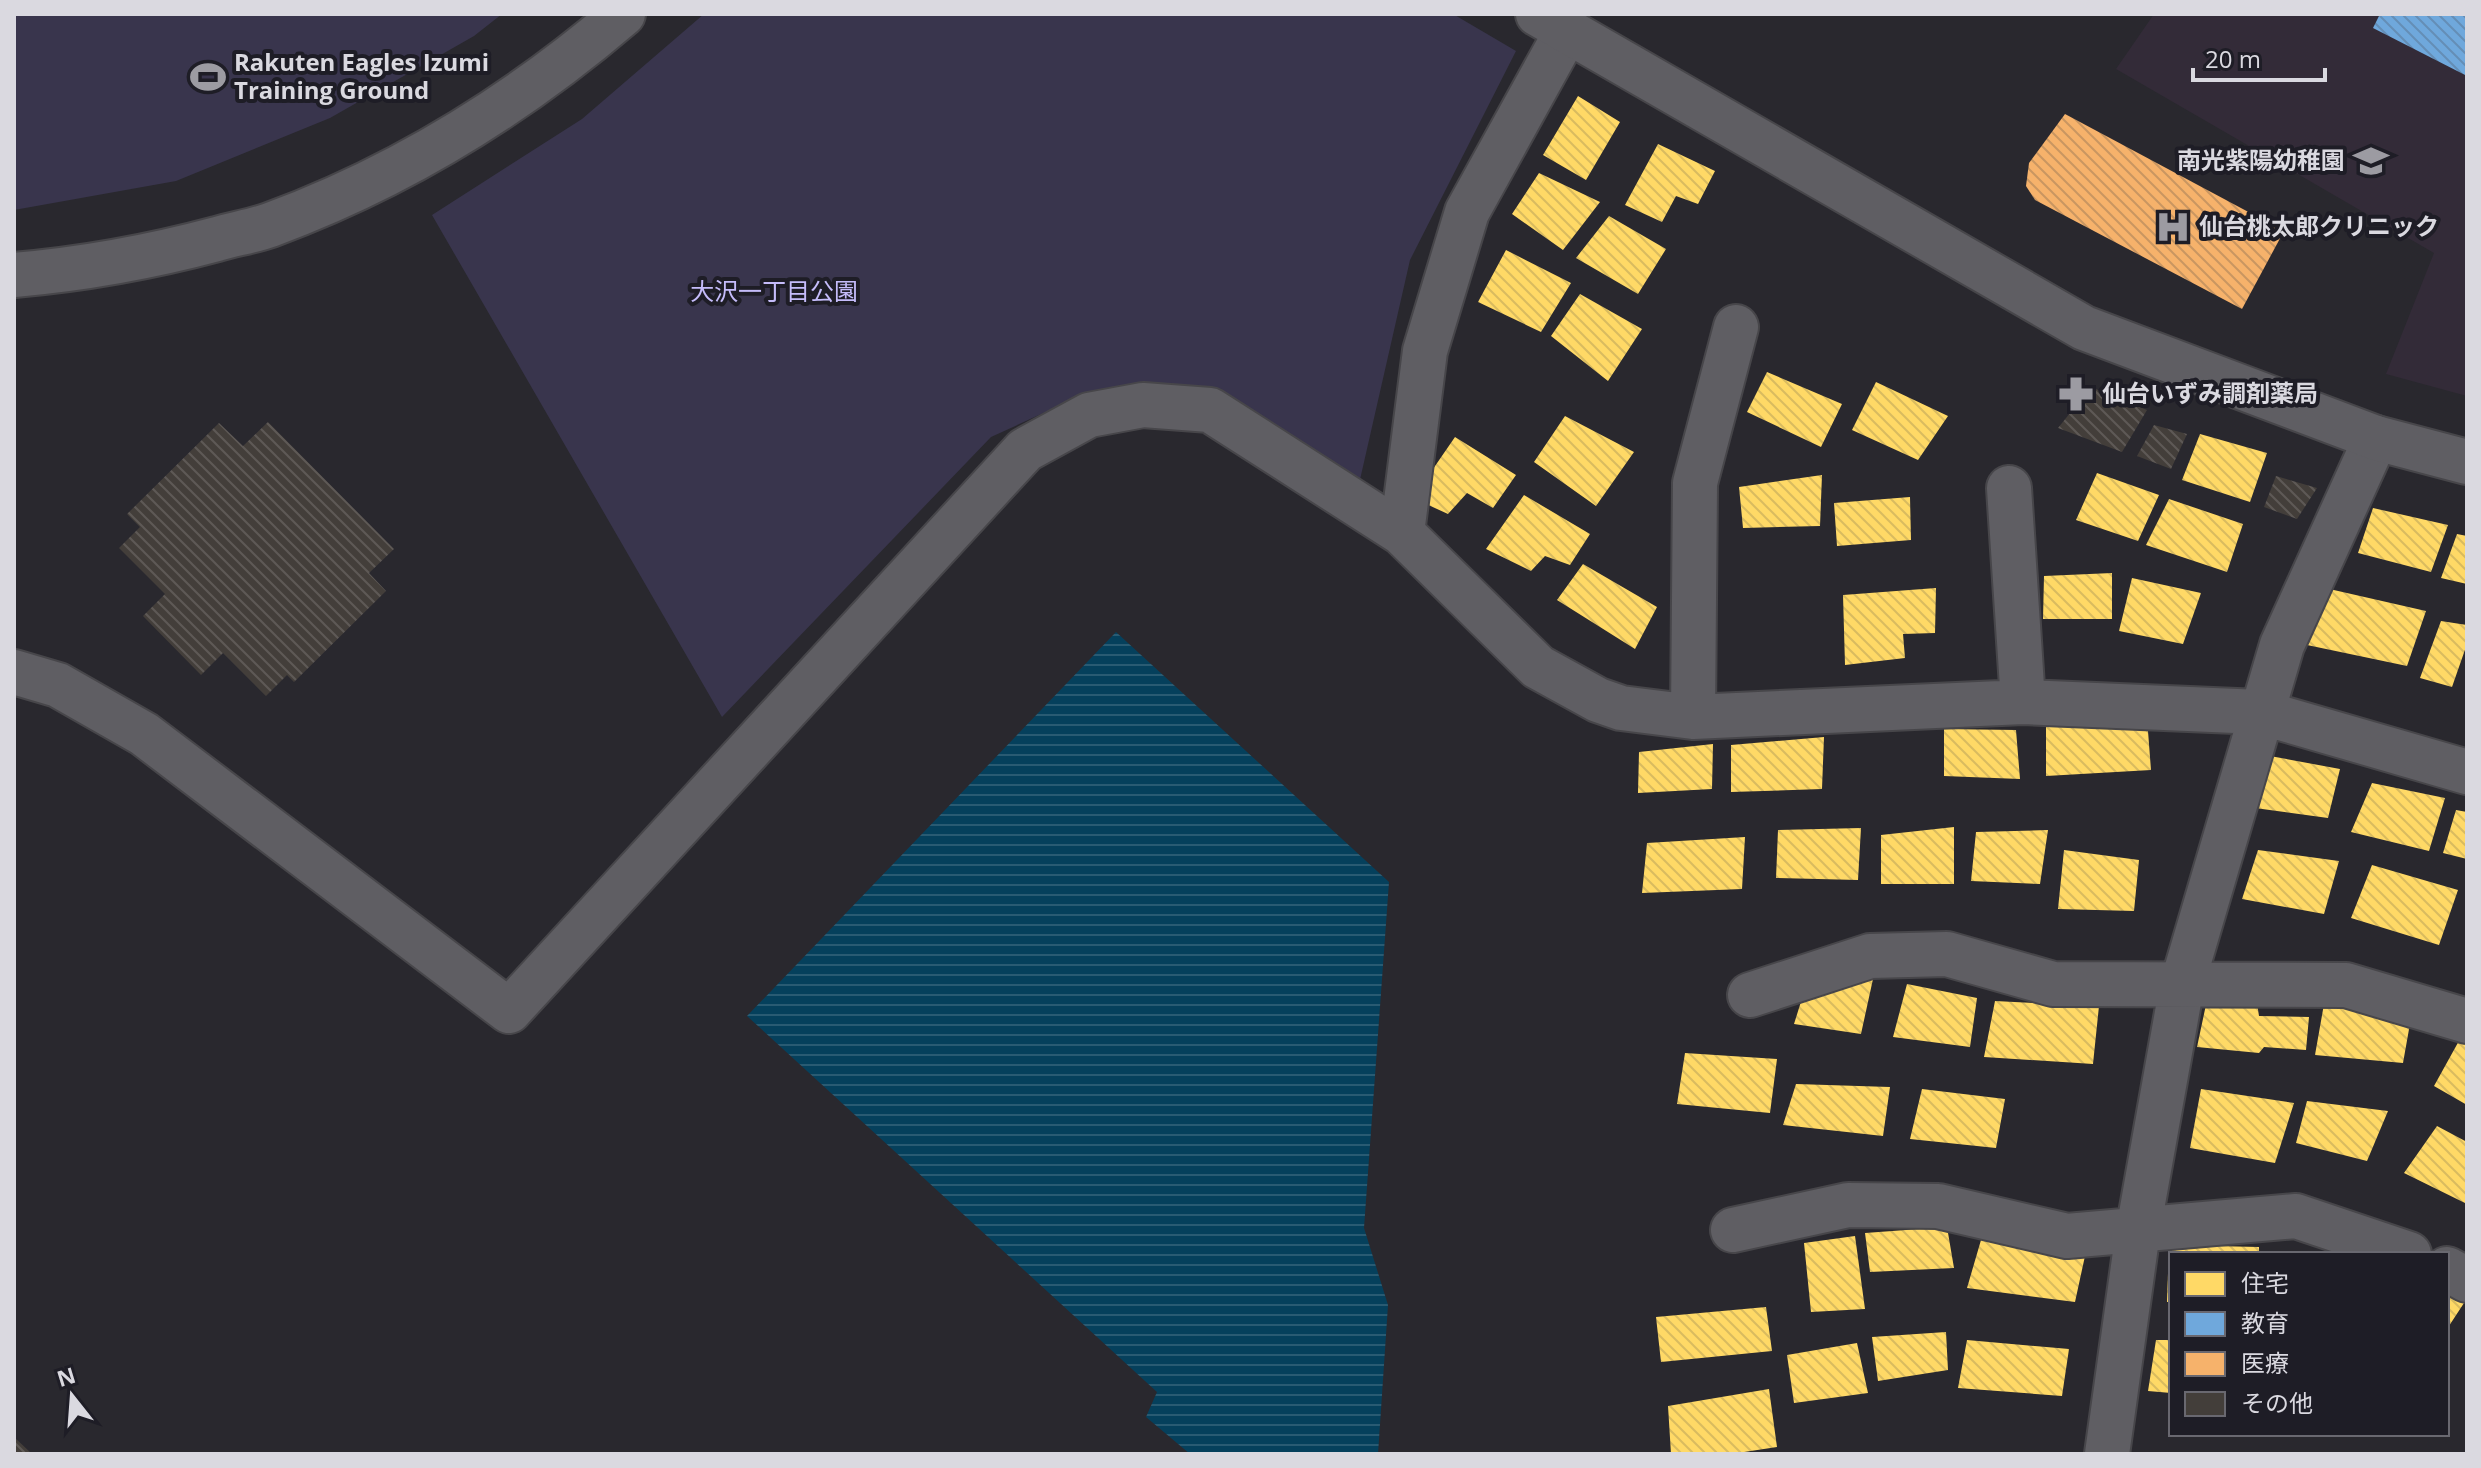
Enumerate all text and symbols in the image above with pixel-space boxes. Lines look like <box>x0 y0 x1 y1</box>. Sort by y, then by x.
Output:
scale bar <box>2193 32 2325 82</box>
text: 20 m <box>2205 42 2261 75</box>
place label: Rakuten Eagles Izumi Training Ground <box>234 45 489 106</box>
sports icon: Rakuten Eagles Izumi Training Ground <box>189 58 227 96</box>
school or university icon: 南光紫陽幼稚園 <box>2352 142 2390 180</box>
place label: 南光紫陽幼稚園 <box>2177 143 2345 176</box>
hospital icon: 仙台桃太郎クリニック <box>2154 208 2192 246</box>
place label: 仙台桃太郎クリニック <box>2199 209 2439 242</box>
park label: 大沢一丁目公園 <box>690 274 858 307</box>
pharmacy icon: 仙台いずみ調剤薬局 <box>2057 375 2095 413</box>
place label: 仙台いずみ調剤薬局 <box>2102 376 2318 409</box>
legend <box>2169 1252 2449 1436</box>
text: 住宅 <box>2241 1266 2289 1299</box>
text: 教育 <box>2241 1306 2289 1339</box>
text: 医療 <box>2241 1346 2289 1379</box>
north arrow <box>32 1356 112 1436</box>
text: N <box>53 1359 79 1393</box>
text: その他 <box>2241 1386 2313 1419</box>

